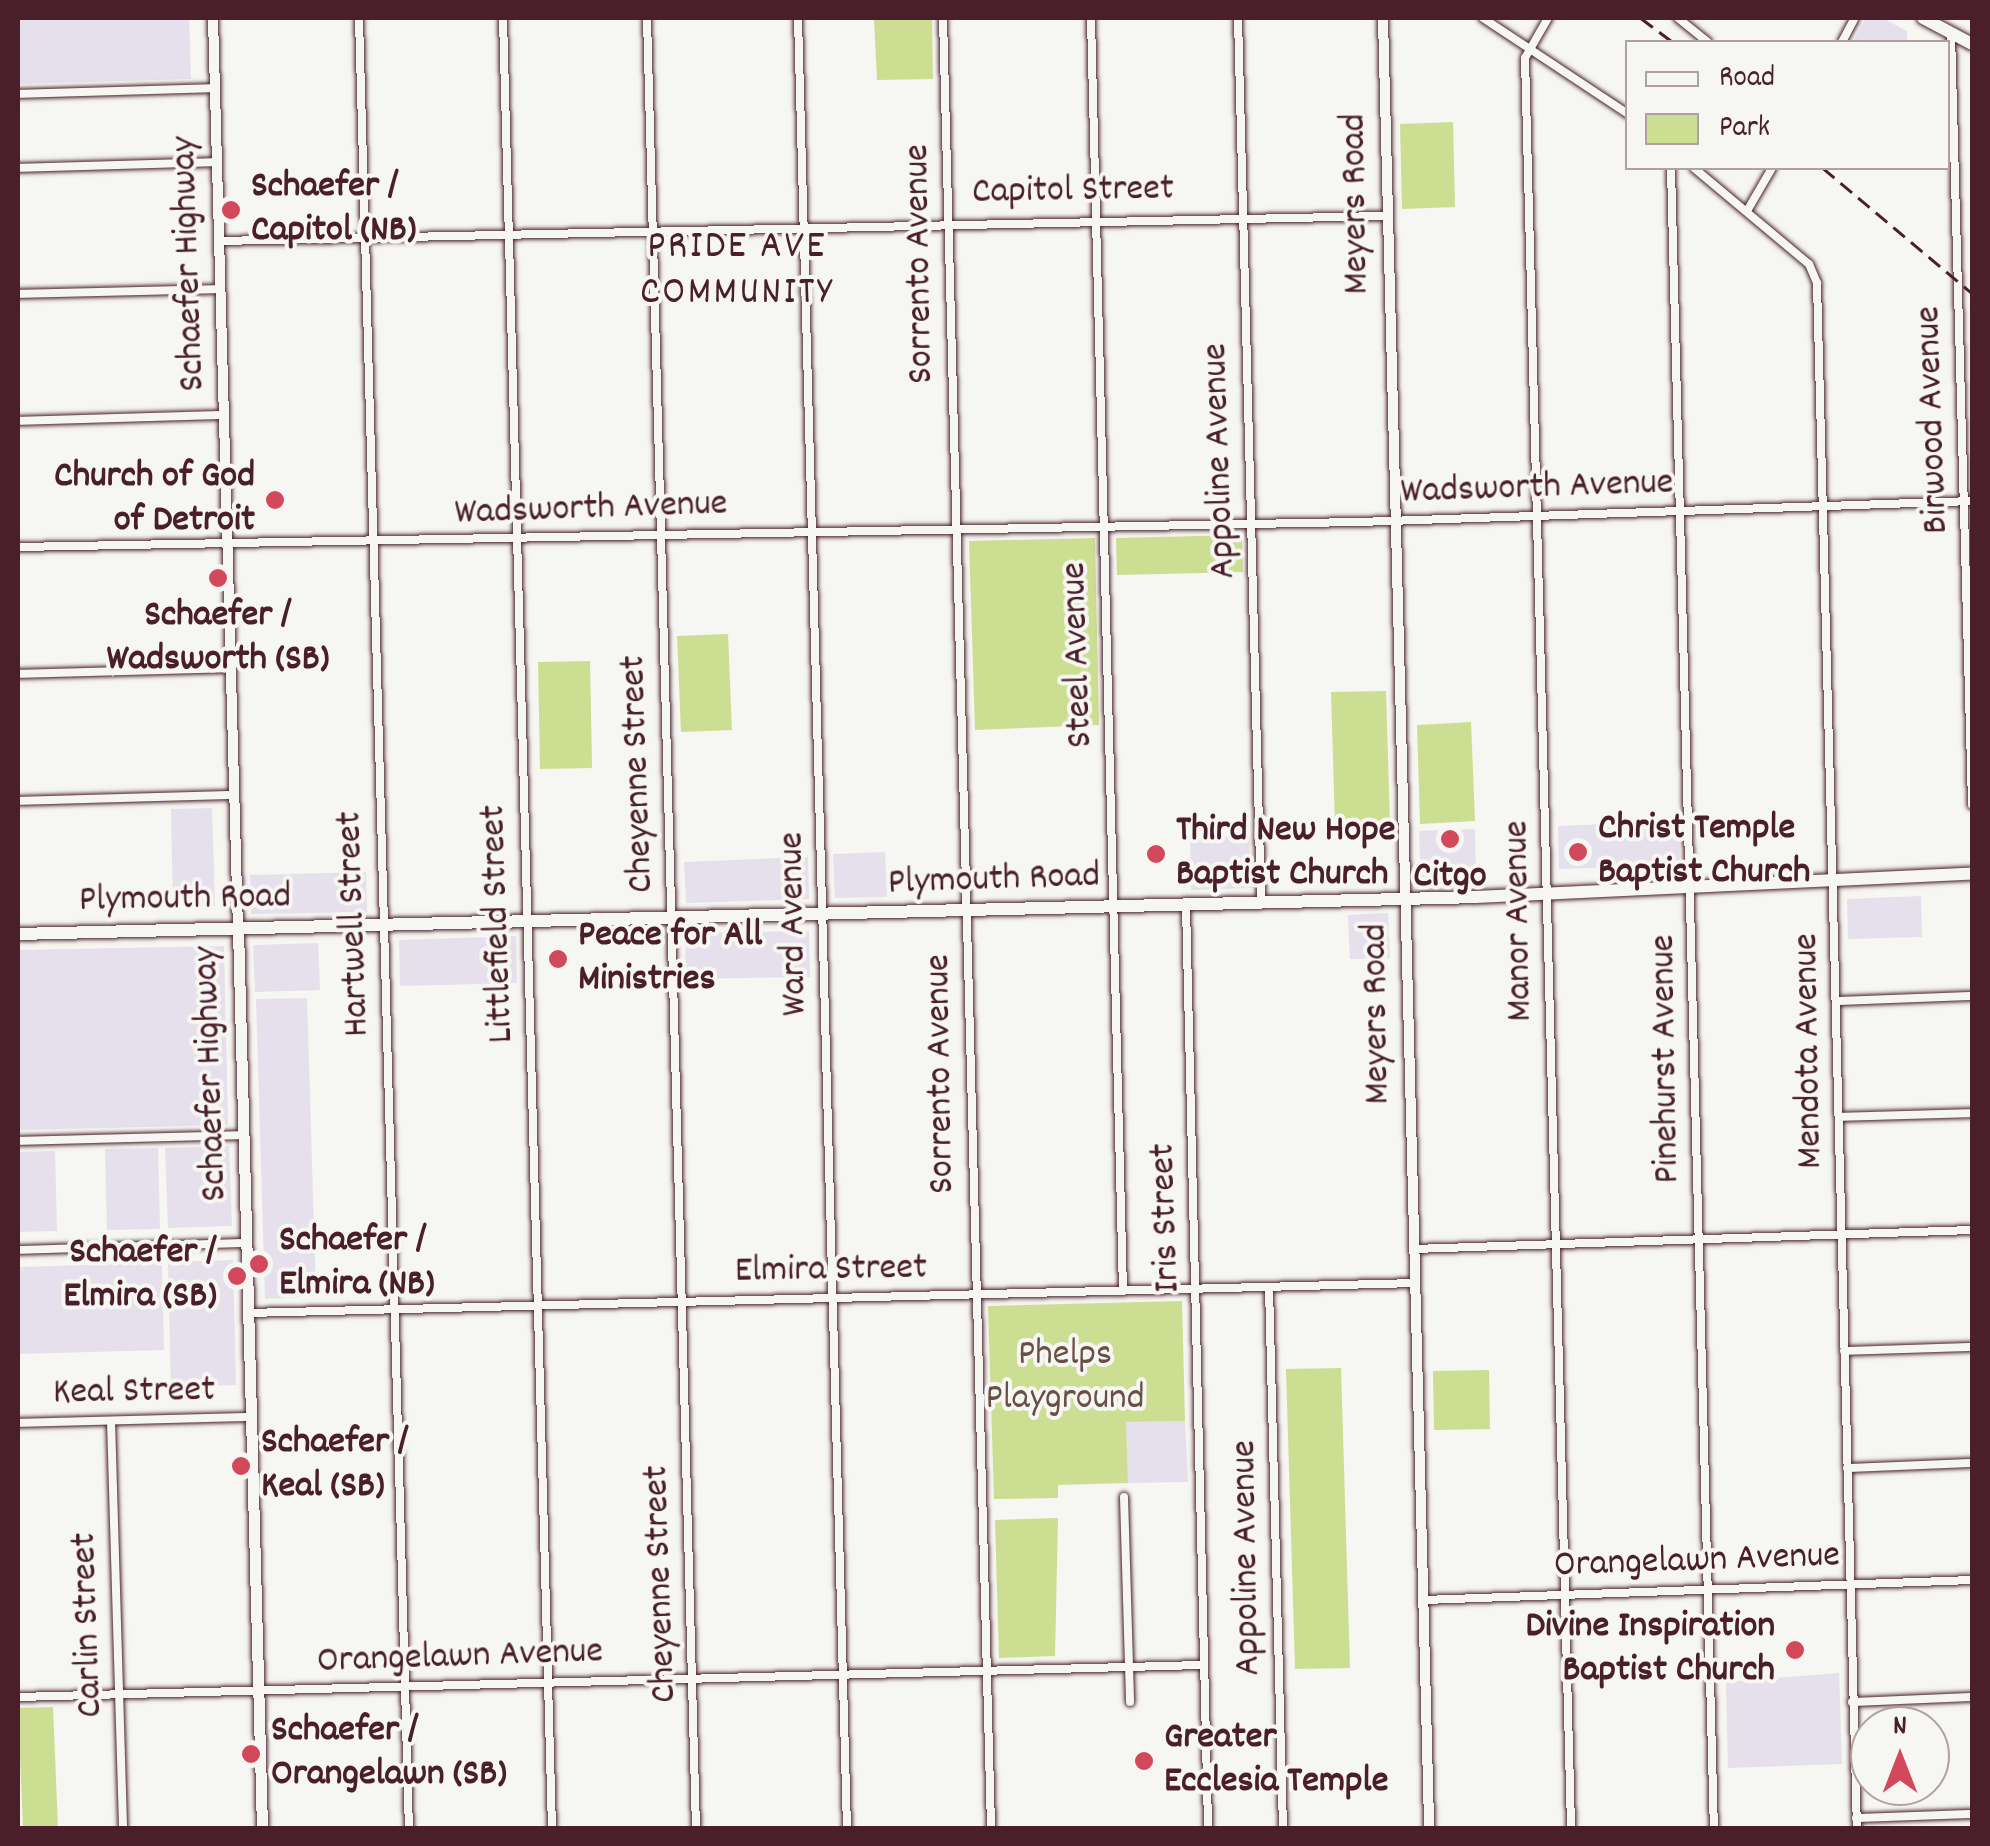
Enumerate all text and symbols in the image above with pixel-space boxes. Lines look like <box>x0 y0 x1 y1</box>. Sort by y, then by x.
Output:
legend <box>1625 40 1950 170</box>
text: Road <box>1719 58 1775 101</box>
text: Park <box>1719 108 1770 151</box>
street label: Meyers Road <box>1333 113 1381 295</box>
street label: Schaefer Highway <box>163 136 217 392</box>
street label: Sorrento Avenue <box>896 144 946 384</box>
place label: Schaefer / Capitol (NB) <box>251 165 417 254</box>
street label: Capitol Street <box>972 167 1174 217</box>
marker: Schaefer / Capitol (NB) <box>220 199 242 221</box>
district label: PRIDE AVE COMMUNITY <box>640 225 834 319</box>
street label: Birwood Avenue <box>1907 305 1961 535</box>
street label: Appoline Avenue <box>1194 342 1248 580</box>
place label: Church of God of Detroit <box>54 455 255 544</box>
street label: Wadsworth Avenue <box>1400 461 1674 517</box>
street label: Wadsworth Avenue <box>454 482 728 538</box>
marker: Church of God of Detroit <box>264 489 286 511</box>
street label: Steel Avenue <box>1053 561 1105 749</box>
marker: Schaefer / Wadsworth (SB) <box>207 567 229 589</box>
place label: Schaefer / Wadsworth (SB) <box>107 594 329 684</box>
street label: Cheyenne Street <box>612 654 666 894</box>
street label: Littlefield Street <box>472 804 526 1044</box>
place label: Christ Temple Baptist Church <box>1598 807 1810 896</box>
place label: Third New Hope Baptist Church <box>1176 809 1395 898</box>
street label: Hartwell Street <box>328 810 382 1038</box>
street label: Manor Avenue <box>1495 820 1545 1022</box>
marker: Citgo <box>1439 828 1461 850</box>
street label: Ward Avenue <box>771 832 819 1016</box>
marker: Christ Temple Baptist Church <box>1567 841 1589 863</box>
marker: Third New Hope Baptist Church <box>1145 843 1167 865</box>
street label: Plymouth Road <box>887 855 1101 907</box>
place label: Citgo <box>1413 855 1487 901</box>
street label: Plymouth Road <box>78 875 292 925</box>
place label: Peace for All Ministries <box>578 914 762 1004</box>
street label: Meyers Road <box>1354 923 1402 1105</box>
street label: Mendota Avenue <box>1785 933 1835 1169</box>
street label: Pinehurst Avenue <box>1642 934 1692 1184</box>
street label: Schaefer Highway <box>185 946 239 1202</box>
marker: Peace for All Ministries <box>547 948 569 970</box>
street label: Sorrento Avenue <box>917 954 967 1194</box>
street label: Iris Street <box>1142 1142 1192 1294</box>
place label: Schaefer / Elmira (NB) <box>279 1219 435 1308</box>
place label: Schaefer / Elmira (SB) <box>63 1231 217 1320</box>
street label: Elmira Street <box>734 1247 928 1295</box>
marker: Schaefer / Elmira (NB) <box>248 1253 270 1275</box>
marker: Schaefer / Elmira (SB) <box>226 1265 248 1287</box>
park label: Phelps Playground <box>986 1333 1144 1422</box>
street label: Keal Street <box>53 1369 215 1417</box>
place label: Schaefer / Keal (SB) <box>261 1421 409 1510</box>
street label: Appoline Avenue <box>1223 1440 1273 1676</box>
marker: Schaefer / Keal (SB) <box>230 1455 252 1477</box>
street label: Cheyenne Street <box>635 1464 689 1704</box>
street label: Carlin Street <box>63 1532 115 1718</box>
street label: Orangelawn Avenue <box>1553 1534 1841 1590</box>
place label: Divine Inspiration Baptist Church <box>1525 1605 1775 1695</box>
street label: Orangelawn Avenue <box>316 1630 604 1686</box>
marker: Divine Inspiration Baptist Church <box>1784 1639 1806 1661</box>
north arrow <box>1850 1706 1950 1806</box>
text: N <box>1893 1708 1907 1748</box>
place label: Schaefer / Orangelawn (SB) <box>271 1709 507 1798</box>
place label: Greater Ecclesia Temple <box>1164 1716 1388 1806</box>
marker: Schaefer / Orangelawn (SB) <box>240 1743 262 1765</box>
marker: Greater Ecclesia Temple <box>1133 1750 1155 1772</box>

